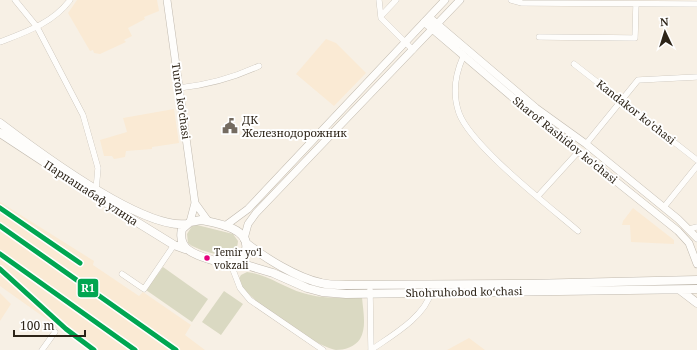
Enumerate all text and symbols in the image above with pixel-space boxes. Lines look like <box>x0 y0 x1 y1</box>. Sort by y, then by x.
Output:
north arrow <box>645 12 685 52</box>
text: N <box>659 14 669 29</box>
street label: Turon ko'chasi <box>169 62 194 141</box>
street label: Kandakor ko'chasi <box>594 76 679 147</box>
street label: Sharof Rashidov ko'chasi <box>510 93 621 187</box>
place label: ДК Железнодорожник <box>241 112 347 140</box>
public building icon: ДК Железнодорожник <box>221 117 239 135</box>
street label: Парпашабаф улица <box>41 156 141 229</box>
place label: Temir yo‘l vokzali <box>214 245 262 272</box>
marker: Temir yo‘l vokzali <box>202 253 212 263</box>
line badge: R1 <box>77 278 99 298</box>
text: R1 <box>81 280 95 295</box>
street label: Shohruhobod koʻchasi <box>405 283 523 300</box>
scale bar <box>14 312 85 338</box>
text: 100 m <box>20 317 55 334</box>

